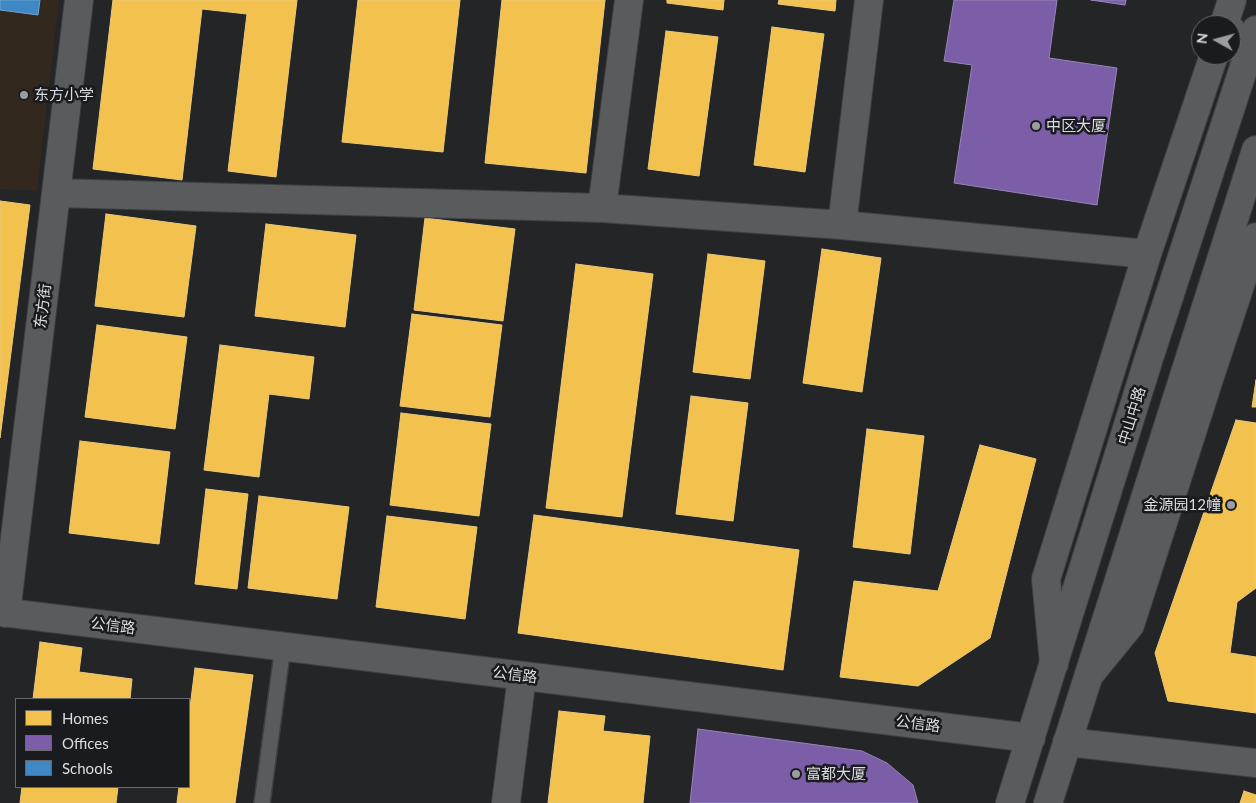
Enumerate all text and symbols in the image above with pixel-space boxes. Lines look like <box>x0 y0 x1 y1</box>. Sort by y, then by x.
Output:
north arrow <box>1191 15 1241 65</box>
text: N <box>1193 32 1211 45</box>
place label: 东方小学 <box>34 86 94 104</box>
marker: 东方小学 <box>18 89 30 101</box>
place label: 中区大厦 <box>1046 117 1106 135</box>
marker: 中区大厦 <box>1030 120 1042 132</box>
street label: 东方街 <box>31 283 55 329</box>
street label: 中山中路 <box>1115 385 1149 447</box>
place label: 金源园12幢 <box>1144 496 1221 514</box>
marker: 金源园12幢 <box>1225 499 1237 511</box>
street label: 公信路 <box>90 614 136 638</box>
street label: 公信路 <box>492 663 538 687</box>
legend <box>15 698 190 788</box>
text: Homes <box>62 709 108 727</box>
street label: 公信路 <box>895 712 941 736</box>
text: Offices <box>62 734 109 752</box>
text: Schools <box>62 759 113 777</box>
place label: 富都大厦 <box>806 765 866 783</box>
marker: 富都大厦 <box>790 768 802 780</box>

